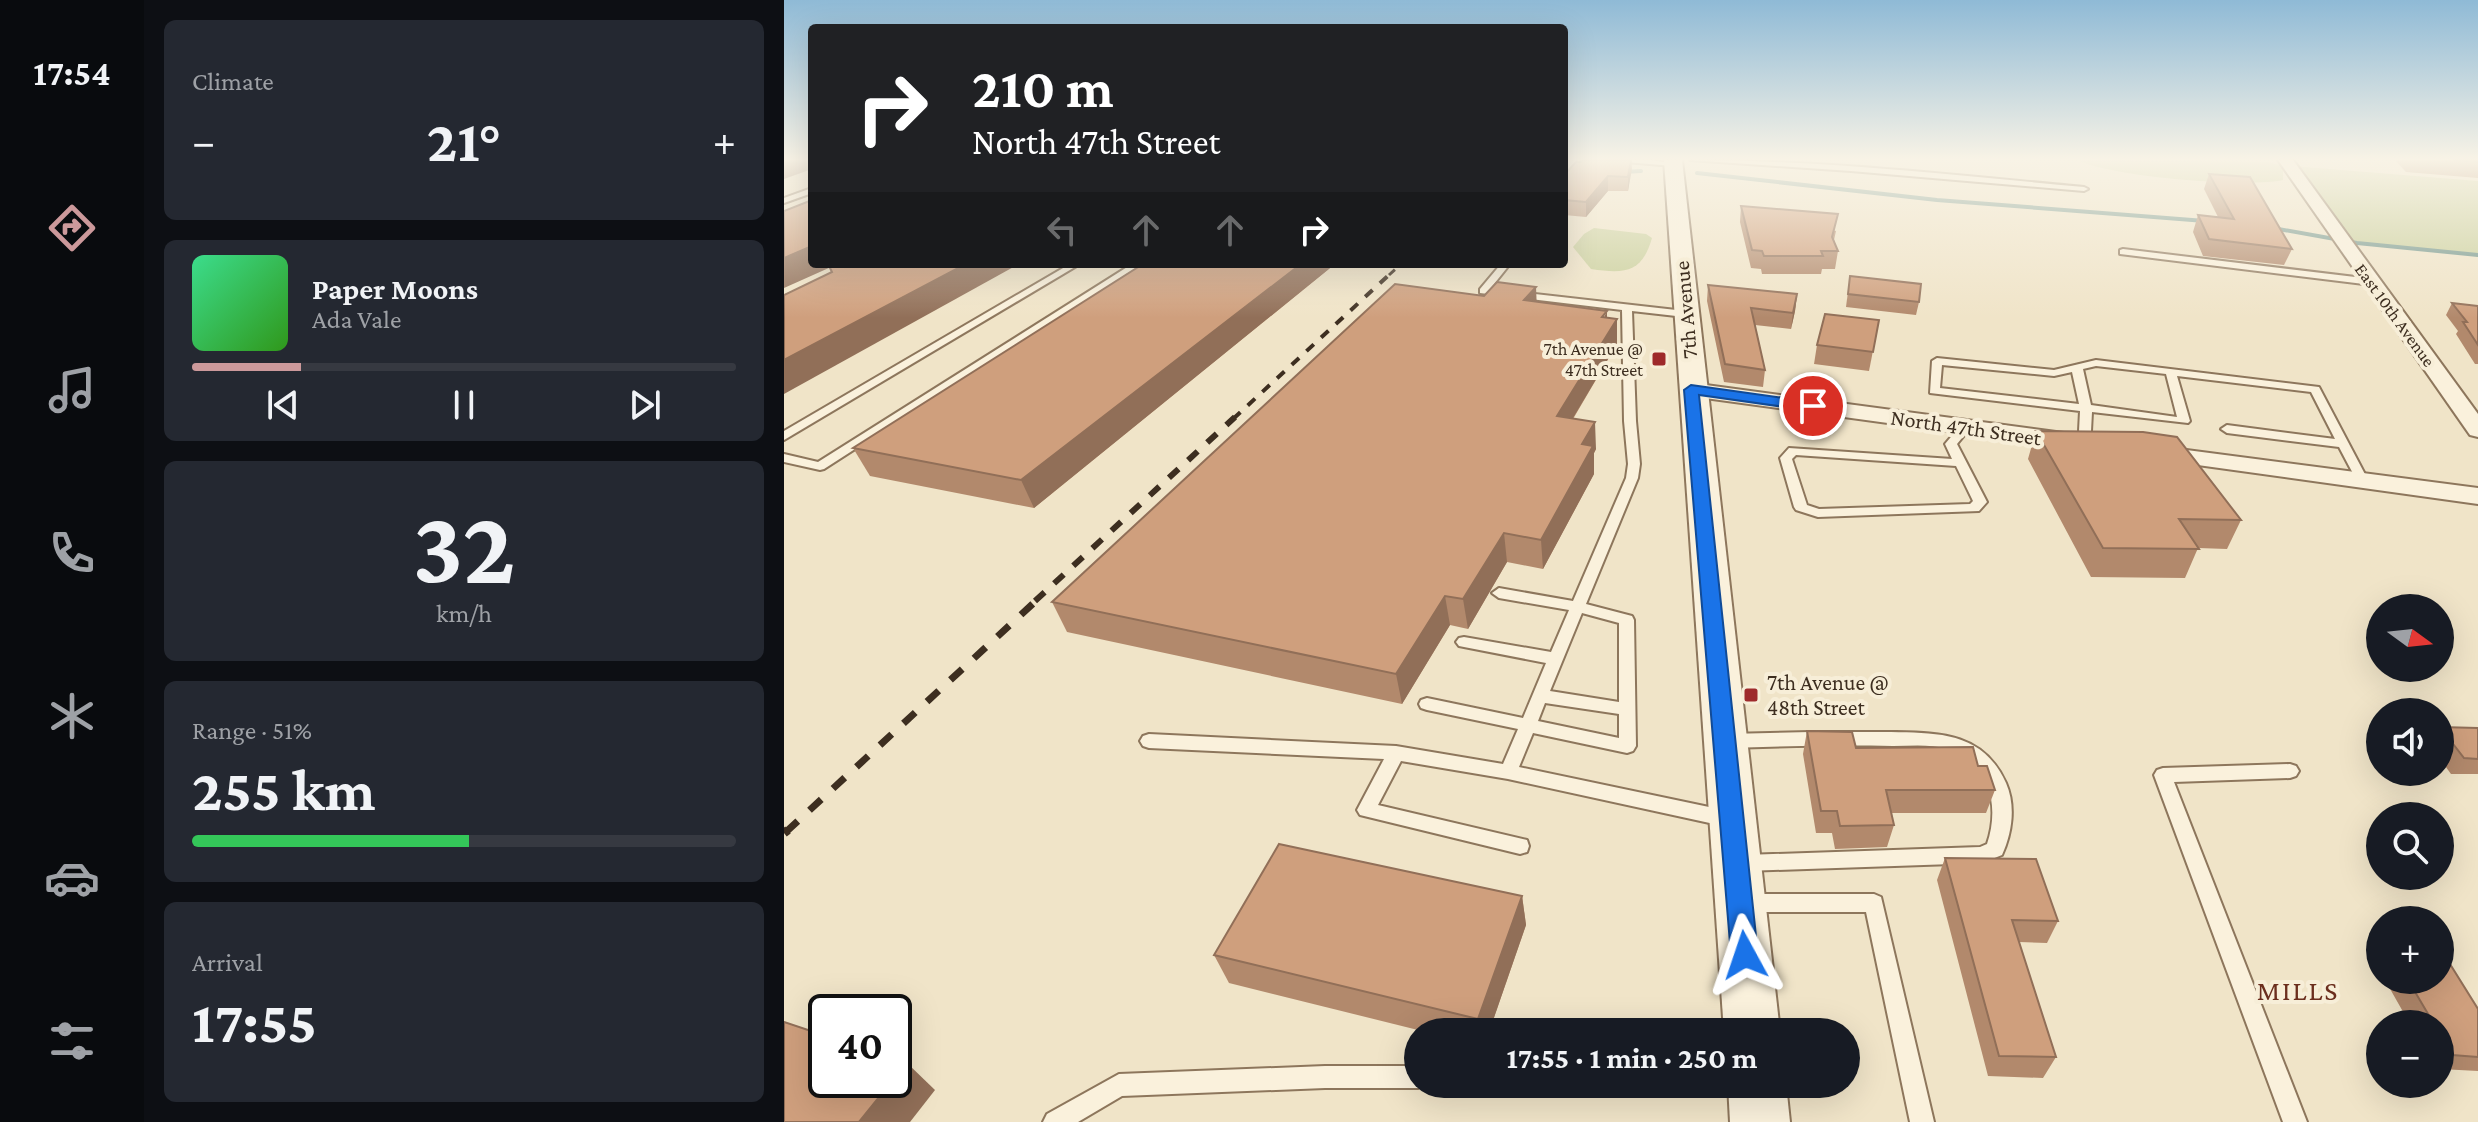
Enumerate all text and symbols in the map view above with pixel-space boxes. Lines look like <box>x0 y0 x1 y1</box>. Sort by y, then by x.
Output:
text: 17:54 <box>33 53 111 93</box>
icon: right <box>840 56 944 160</box>
text: 210 m <box>972 57 1114 119</box>
text: Climate <box>192 67 274 96</box>
text: 21° <box>427 107 501 174</box>
text: − <box>192 117 215 165</box>
text: + <box>713 117 736 165</box>
text: North 47th Street <box>972 122 1220 162</box>
icon: directions <box>44 200 100 256</box>
icon: left <box>1040 208 1084 252</box>
icon: ahead <box>1124 208 1168 252</box>
icon: ahead <box>1208 208 1252 252</box>
icon: right <box>1292 208 1336 252</box>
street label: East 10th Avenue <box>2351 259 2439 371</box>
street label: 7th Avenue <box>1669 260 1702 360</box>
text: Paper Moons <box>312 272 478 305</box>
text: Ada Vale <box>312 305 401 334</box>
place label: 7th Avenue @ 47th Street <box>1543 339 1644 380</box>
marker: 7th Avenue @ 47th Street <box>1650 350 1668 368</box>
icon: music <box>44 362 100 418</box>
pin <box>1779 372 1847 440</box>
icon: previous <box>261 383 305 427</box>
icon: pause <box>442 383 486 427</box>
icon: next <box>623 383 667 427</box>
icon: arrive <box>1791 384 1835 428</box>
street label: North 47th Street <box>1889 405 2044 451</box>
text: 32 <box>413 489 515 604</box>
icon: phone <box>44 525 100 581</box>
north arrow <box>2366 594 2454 682</box>
map controls <box>2366 594 2454 1098</box>
text: km/h <box>436 599 492 628</box>
place label: 7th Avenue @ 48th Street <box>1767 670 1889 720</box>
marker: 7th Avenue @ 48th Street <box>1742 686 1760 704</box>
icon: climate <box>44 688 100 744</box>
button: sound <box>2366 698 2454 786</box>
text: Range · 51% <box>192 716 312 745</box>
text: 255 km <box>192 756 375 823</box>
button: search <box>2366 802 2454 890</box>
icon: car <box>44 850 100 906</box>
button: + <box>2366 906 2454 994</box>
position arrow <box>1703 913 1787 997</box>
text: Arrival <box>192 948 263 977</box>
district label: MILLS <box>2257 975 2339 1006</box>
text: 17:55 <box>192 988 317 1055</box>
speed limit sign: 40 <box>808 994 912 1098</box>
button: − <box>2366 1010 2454 1098</box>
icon: filters <box>44 1013 100 1069</box>
text: 17:55 · 1 min · 250 m <box>1507 1041 1757 1074</box>

